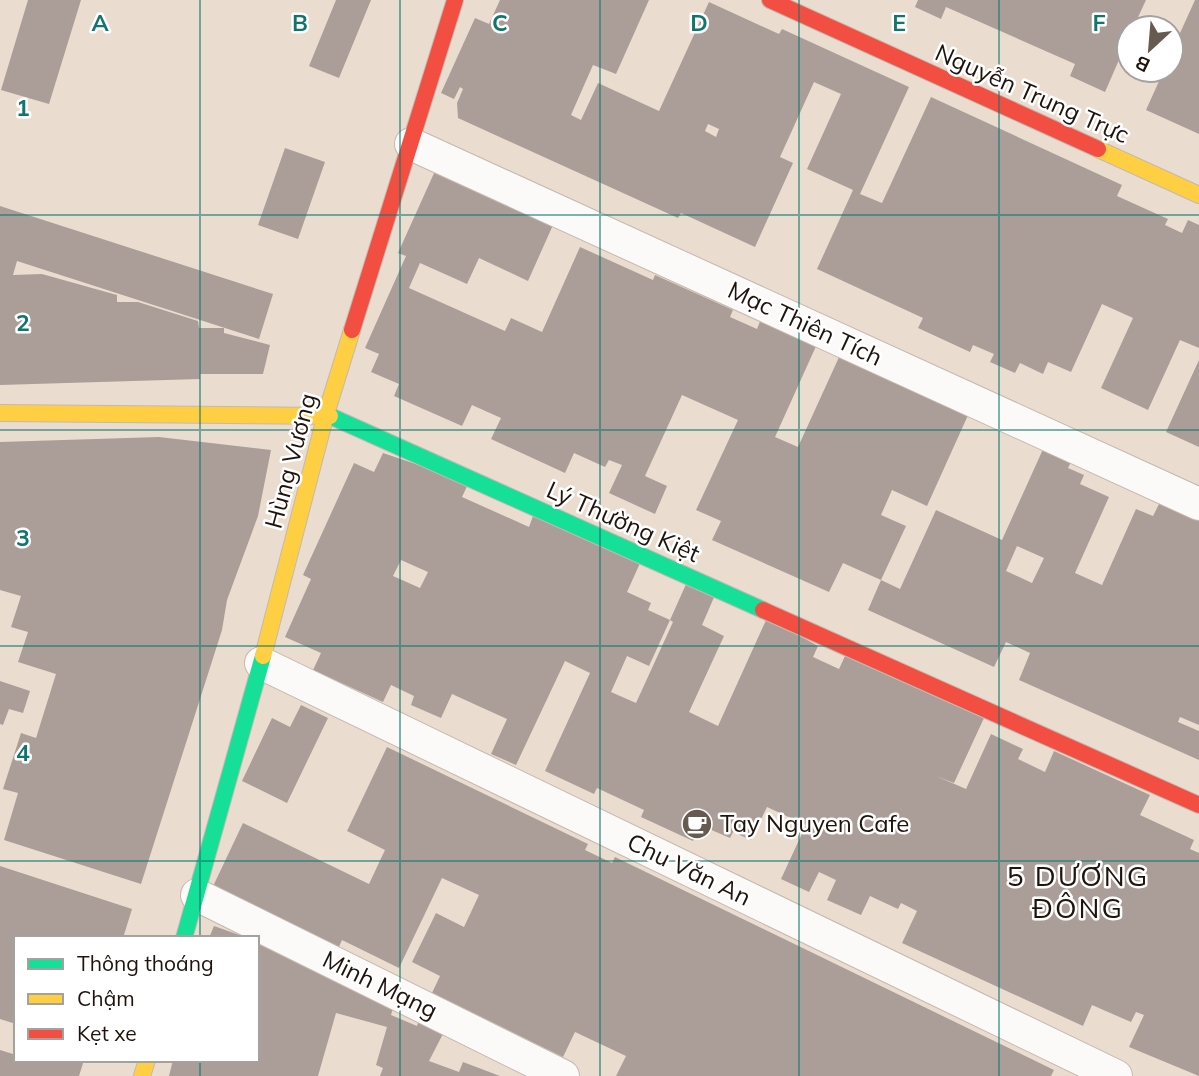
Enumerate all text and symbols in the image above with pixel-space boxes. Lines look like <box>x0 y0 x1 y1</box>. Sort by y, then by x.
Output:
text: A <box>91 8 109 37</box>
text: B <box>292 8 308 37</box>
text: C <box>492 8 508 37</box>
text: D <box>690 8 708 37</box>
text: E <box>892 8 906 37</box>
text: F <box>1092 8 1106 37</box>
north arrow <box>1115 14 1185 84</box>
street label: Nguyễn Trung Trực <box>931 37 1134 149</box>
text: B <box>1131 51 1154 78</box>
text: 1 <box>16 93 30 122</box>
street label: Mạc Thiên Tích <box>723 274 887 372</box>
text: 2 <box>16 308 30 337</box>
street label: Hùng Vương <box>258 390 322 532</box>
street label: Lý Thường Kiệt <box>542 474 705 568</box>
text: 3 <box>16 523 30 552</box>
text: 4 <box>16 738 30 767</box>
cafe icon: Tay Nguyen Cafe <box>680 807 714 841</box>
place label: Tay Nguyen Cafe <box>720 808 909 838</box>
street label: Chu Văn An <box>623 826 756 912</box>
district label: 5 DƯƠNG ĐÔNG <box>1007 858 1149 925</box>
legend <box>14 936 259 1062</box>
street label: Minh Mạng <box>318 943 443 1025</box>
text: Thông thoáng <box>77 950 214 976</box>
text: Chậm <box>77 985 135 1011</box>
text: Kẹt xe <box>77 1020 137 1046</box>

